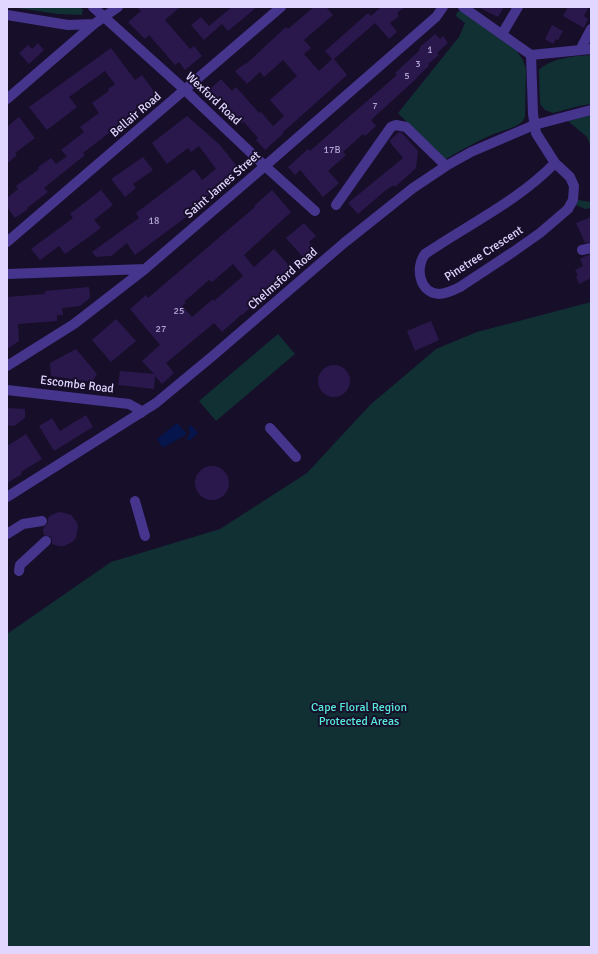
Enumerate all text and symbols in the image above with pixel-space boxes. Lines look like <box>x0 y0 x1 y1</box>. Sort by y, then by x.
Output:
house number: 1 <box>427 44 433 56</box>
house number: 3 <box>415 58 421 70</box>
street label: Wexford Road <box>182 70 244 128</box>
house number: 5 <box>404 70 410 82</box>
street label: Bellair Road <box>108 89 164 141</box>
house number: 7 <box>372 100 378 112</box>
house number: 17B <box>324 144 340 156</box>
street label: Saint James Street <box>182 148 264 222</box>
house number: 18 <box>149 215 159 227</box>
street label: Pinetree Crescent <box>442 223 526 285</box>
street label: Chelmsford Road <box>245 245 321 313</box>
house number: 25 <box>174 305 184 317</box>
house number: 27 <box>156 323 166 335</box>
street label: Escombe Road <box>39 373 115 397</box>
park label: Cape Floral Region Protected Areas <box>311 701 407 729</box>

